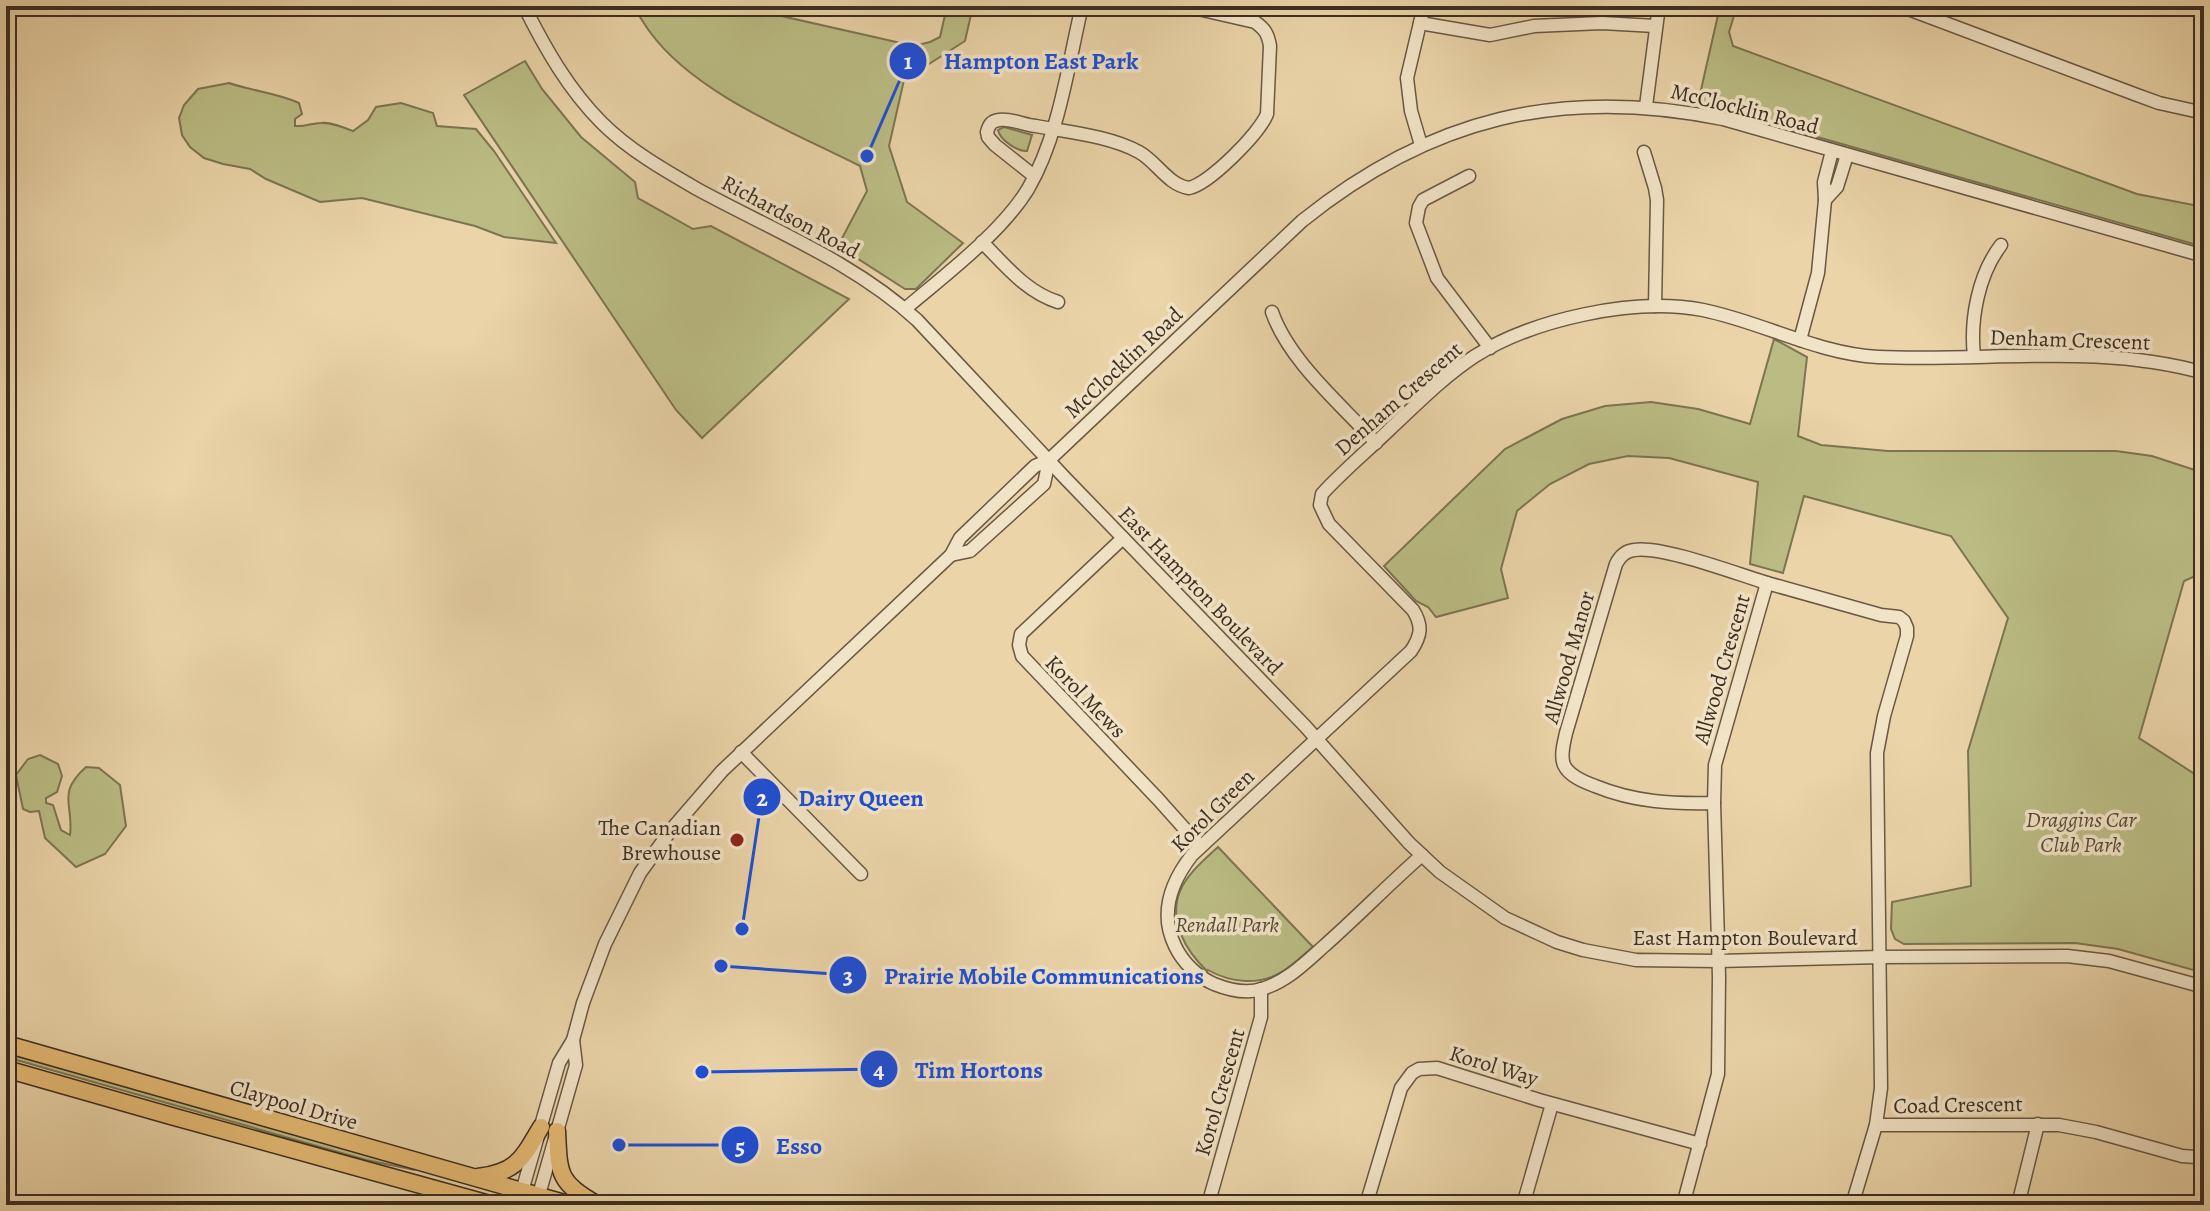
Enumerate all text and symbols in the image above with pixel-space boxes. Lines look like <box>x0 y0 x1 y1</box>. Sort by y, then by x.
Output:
callout: Hampton East Park <box>888 37 1154 85</box>
text: 1 <box>904 45 913 77</box>
text: Hampton East Park <box>944 45 1139 77</box>
street label: McClocklin Road <box>1668 76 1822 142</box>
street label: Richardson Road <box>716 168 865 266</box>
street label: McClocklin Road <box>1058 300 1190 425</box>
street label: Denham Crescent <box>1989 322 2151 358</box>
street label: Denham Crescent <box>1328 335 1469 463</box>
street label: East Hampton Boulevard <box>1111 499 1289 682</box>
street label: Allwood Manor <box>1535 588 1602 728</box>
street label: Allwood Crescent <box>1686 591 1758 749</box>
street label: Korol Mews <box>1038 648 1133 745</box>
street label: Korol Green <box>1164 762 1261 859</box>
callout: Dairy Queen <box>742 773 940 821</box>
text: 2 <box>756 782 768 814</box>
text: Dairy Queen <box>798 782 924 814</box>
park label: Draggins Car Club Park <box>2026 805 2138 860</box>
place label: The Canadian Brewhouse <box>598 813 721 868</box>
marker: The Canadian Brewhouse <box>728 831 746 849</box>
park label: Rendall Park <box>1175 910 1279 940</box>
street label: East Hampton Boulevard <box>1633 923 1858 953</box>
callout: Prairie Mobile Communications <box>828 951 1220 999</box>
text: 3 <box>843 960 853 992</box>
text: Prairie Mobile Communications <box>884 960 1204 992</box>
street label: Korol Crescent <box>1187 1025 1252 1160</box>
street label: Korol Way <box>1446 1038 1542 1094</box>
callout: Tim Hortons <box>859 1045 1059 1093</box>
text: 4 <box>873 1054 885 1086</box>
text: Tim Hortons <box>915 1054 1043 1086</box>
street label: Claypool Drive <box>226 1072 361 1137</box>
street label: Coad Crescent <box>1893 1089 2023 1121</box>
callout: Esso <box>720 1121 838 1169</box>
text: 5 <box>735 1130 745 1162</box>
text: Esso <box>776 1130 822 1162</box>

